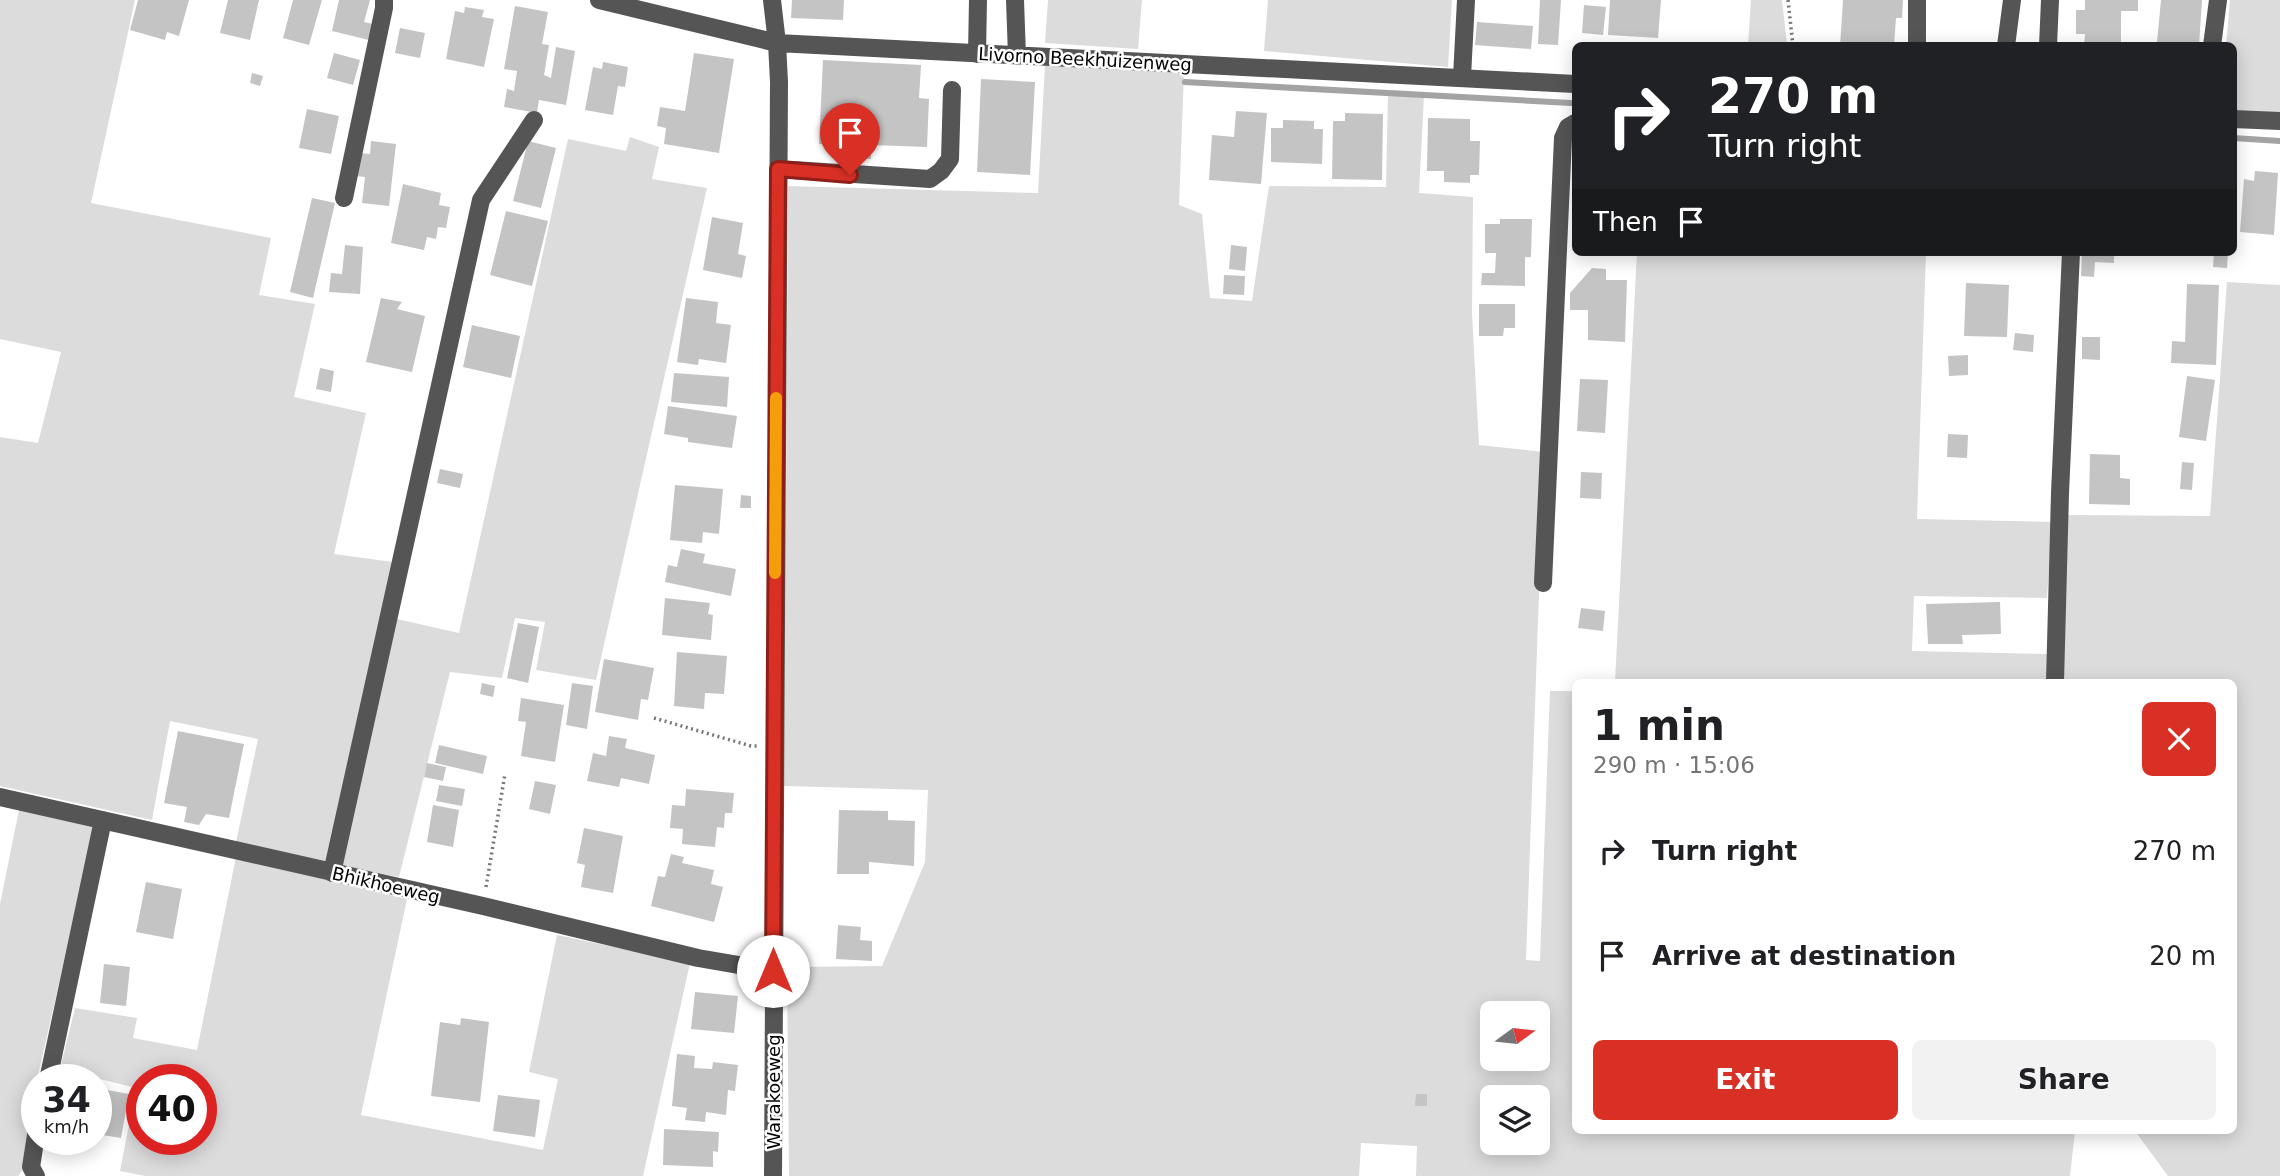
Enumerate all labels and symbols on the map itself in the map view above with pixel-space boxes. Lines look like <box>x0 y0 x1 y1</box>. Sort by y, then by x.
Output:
street label: Livorno Beekhuizenweg <box>978 43 1192 75</box>
pin <box>820 103 880 175</box>
street label: Bhikhoeweg <box>330 862 442 908</box>
position arrow <box>736 934 810 1008</box>
north arrow <box>1480 1001 1550 1071</box>
street label: Warakoeweg <box>763 1034 784 1150</box>
speed limit sign: 40 <box>126 1064 217 1155</box>

